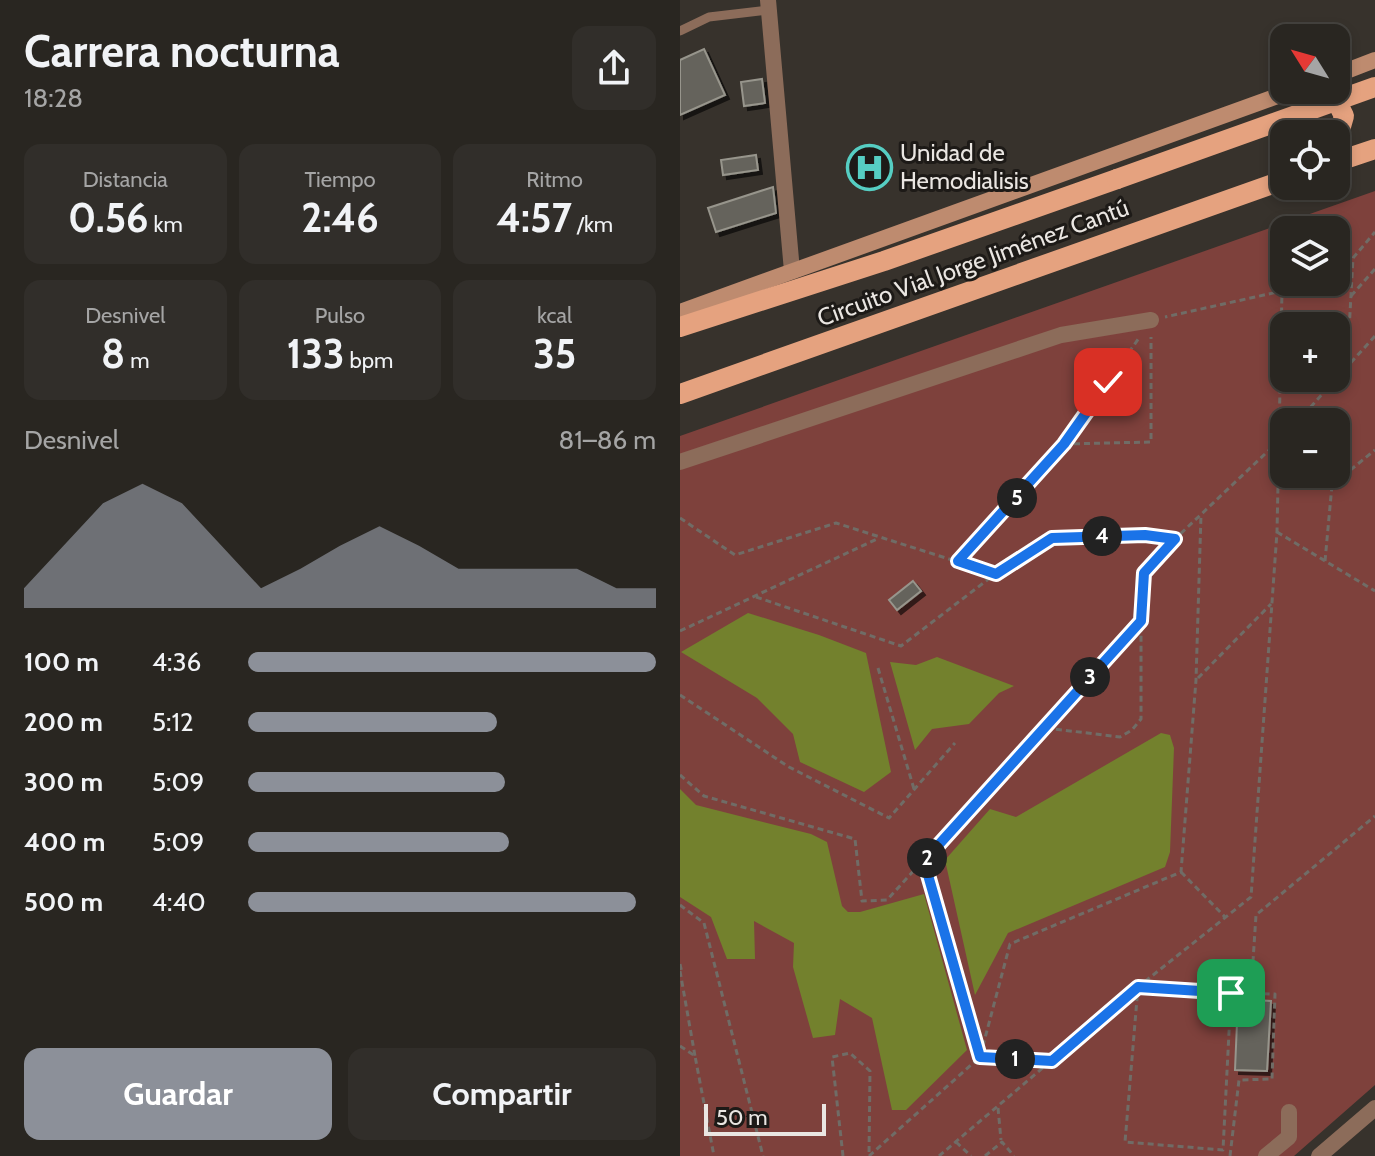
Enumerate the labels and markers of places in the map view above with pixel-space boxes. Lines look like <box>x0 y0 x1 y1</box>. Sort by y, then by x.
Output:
place label: Unidad de Hemodialisis <box>900 138 1029 195</box>
hospital icon: Unidad de Hemodialisis <box>845 143 893 191</box>
pin <box>1074 348 1142 416</box>
pin: 5 <box>997 478 1037 518</box>
pin: 4 <box>1082 516 1122 556</box>
pin: 3 <box>1070 657 1110 697</box>
pin: 2 <box>907 838 947 878</box>
pin <box>1197 959 1265 1027</box>
pin: 1 <box>995 1039 1035 1079</box>

